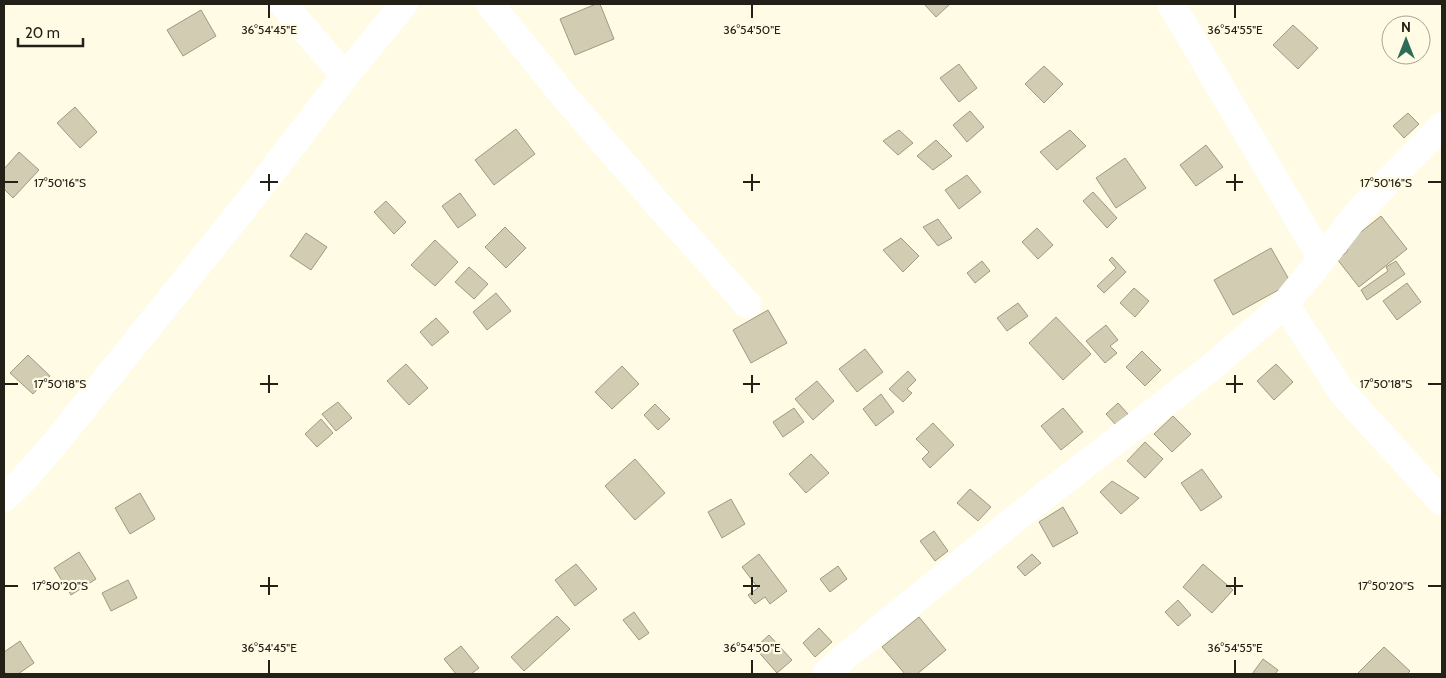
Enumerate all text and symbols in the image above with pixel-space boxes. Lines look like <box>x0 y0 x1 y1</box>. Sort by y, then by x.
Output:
scale bar <box>18 15 82 47</box>
north arrow <box>1381 15 1431 65</box>
text: N <box>1401 18 1411 36</box>
text: 36°54'45"E <box>241 22 297 37</box>
text: 36°54'50"E <box>723 22 781 37</box>
text: 36°54'55"E <box>1207 22 1263 37</box>
text: 20 m <box>25 24 60 42</box>
text: 17°50'16"S <box>34 175 86 190</box>
text: 17°50'16"S <box>1360 175 1412 190</box>
text: 17°50'18"S <box>34 376 86 391</box>
text: 17°50'18"S <box>1360 376 1412 391</box>
text: 17°50'20"S <box>32 578 88 593</box>
text: 17°50'20"S <box>1358 578 1414 593</box>
text: 36°54'45"E <box>241 640 297 655</box>
text: 36°54'50"E <box>723 640 781 655</box>
text: 36°54'55"E <box>1207 640 1263 655</box>

